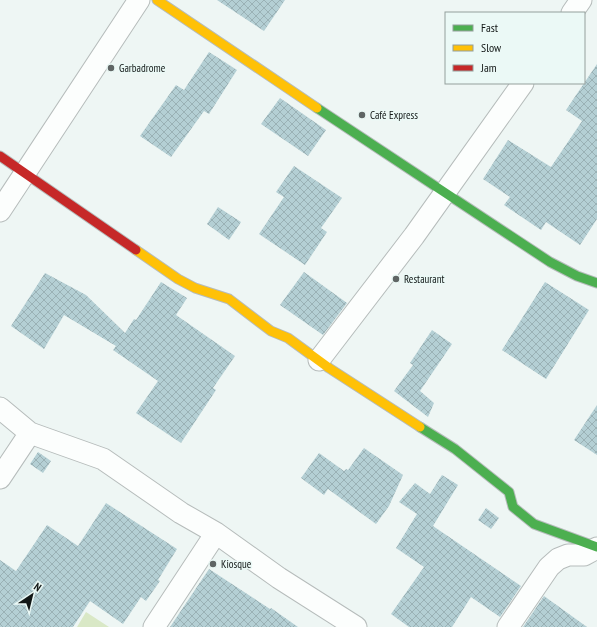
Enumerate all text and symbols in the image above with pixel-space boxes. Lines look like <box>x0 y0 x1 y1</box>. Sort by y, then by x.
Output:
legend <box>445 12 585 84</box>
text: Fast <box>481 20 499 35</box>
text: Slow <box>481 40 502 55</box>
text: Jam <box>480 60 497 75</box>
place label: Garbadrome <box>119 61 166 75</box>
marker: Garbadrome <box>106 63 116 73</box>
place label: Café Express <box>370 108 418 122</box>
marker: Café Express <box>357 110 367 120</box>
place label: Restaurant <box>404 272 445 286</box>
marker: Restaurant <box>391 274 401 284</box>
place label: Kiosque <box>221 557 252 571</box>
marker: Kiosque <box>208 559 218 569</box>
north arrow <box>12 575 52 615</box>
text: N <box>31 579 44 594</box>

